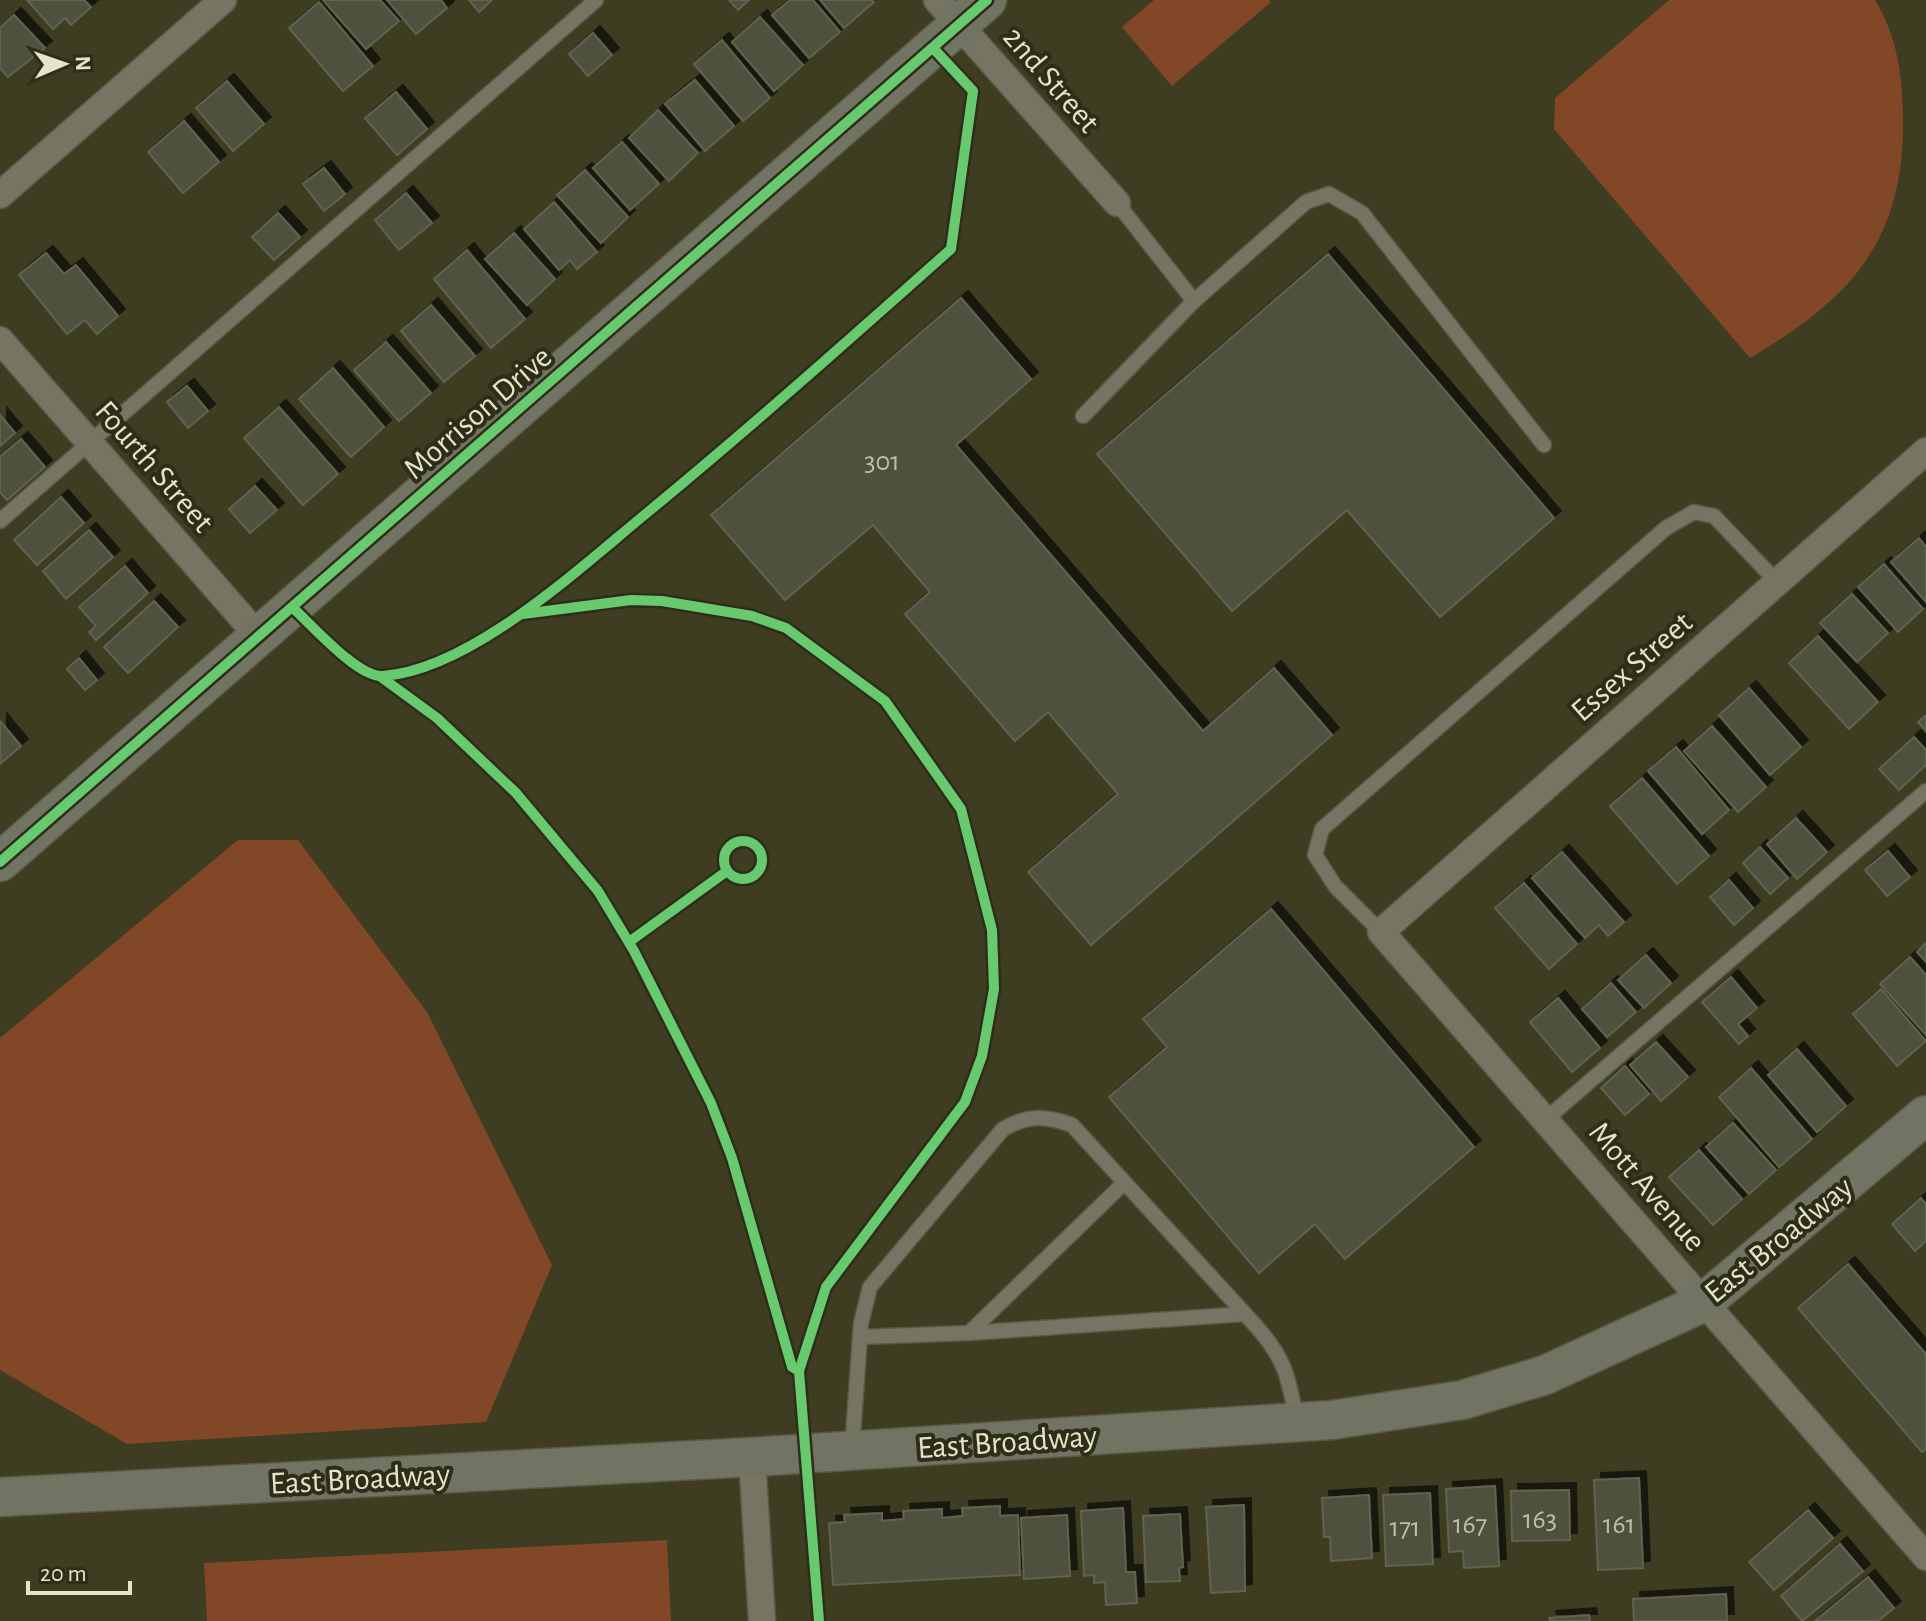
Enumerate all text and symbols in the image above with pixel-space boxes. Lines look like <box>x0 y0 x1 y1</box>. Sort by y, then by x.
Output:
street label: 2nd Street <box>997 21 1105 139</box>
north arrow <box>24 24 104 104</box>
text: N <box>72 55 94 71</box>
street label: Morrison Drive <box>398 340 558 485</box>
street label: Fourth Street <box>89 395 220 538</box>
house number: 301 <box>864 448 900 476</box>
street label: Essex Street <box>1565 606 1698 728</box>
street label: Mott Avenue <box>1583 1116 1712 1257</box>
street label: East Broadway <box>1699 1170 1859 1309</box>
street label: East Broadway <box>916 1420 1098 1464</box>
street label: East Broadway <box>269 1458 451 1500</box>
house number: 163 <box>1523 1506 1557 1534</box>
house number: 167 <box>1453 1511 1487 1539</box>
house number: 161 <box>1603 1511 1635 1539</box>
house number: 171 <box>1390 1514 1420 1542</box>
scale bar <box>28 1545 130 1595</box>
text: 20 m <box>40 1562 87 1586</box>

